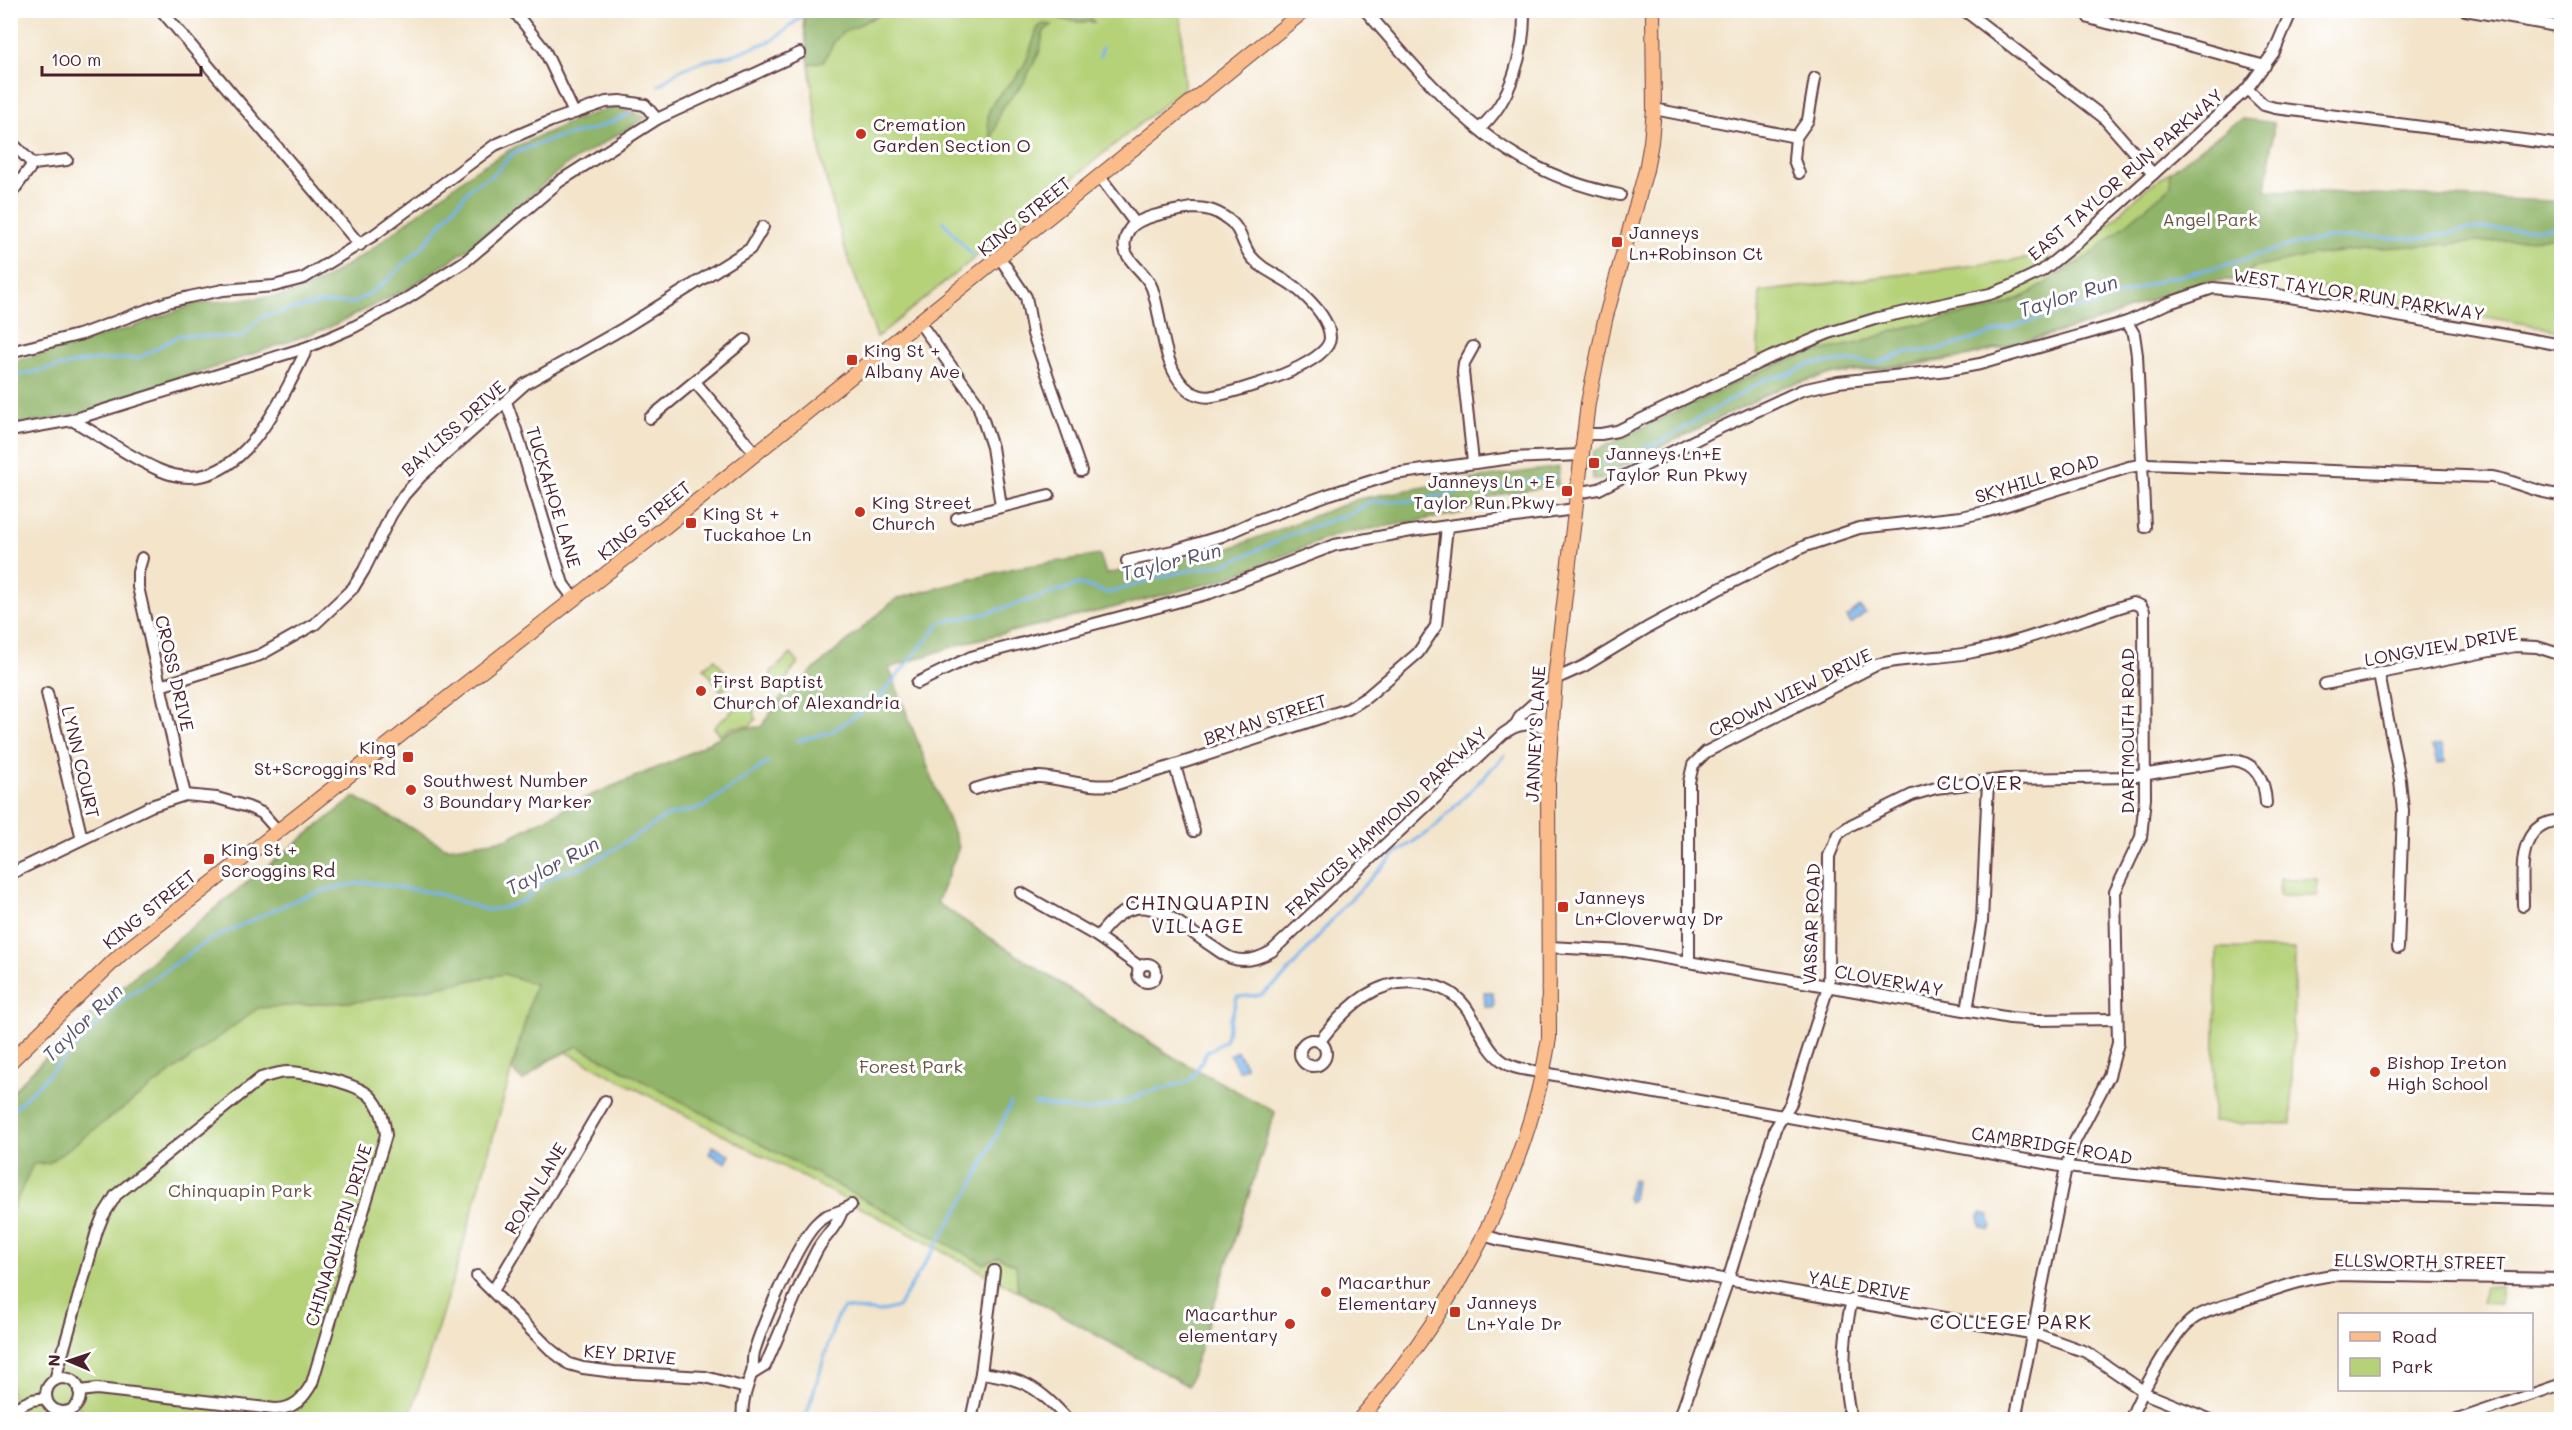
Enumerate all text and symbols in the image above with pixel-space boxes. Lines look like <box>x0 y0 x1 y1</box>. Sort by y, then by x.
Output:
scale bar <box>42 39 201 77</box>
text: 100 m <box>51 47 101 71</box>
street label: EAST TAYLOR RUN PARKWAY <box>2022 83 2228 265</box>
place label: Cremation Garden Section O <box>873 112 1031 157</box>
marker: Cremation Garden Section O <box>854 127 868 141</box>
street label: KING STREET <box>972 171 1076 261</box>
park label: Angel Park <box>2162 207 2258 231</box>
place label: Janneys Ln+Robinson Ct <box>1629 220 1763 265</box>
marker: Janneys Ln+Robinson Ct <box>1610 235 1624 249</box>
street label: WEST TAYLOR RUN PARKWAY <box>2231 262 2487 326</box>
water label: Taylor Run <box>2015 268 2121 322</box>
place label: King St + Albany Ave <box>864 338 960 383</box>
marker: King St + Albany Ave <box>845 353 859 367</box>
street label: BAYLISS DRIVE <box>396 375 510 481</box>
street label: TUCKAHOE LANE <box>521 423 587 571</box>
place label: Janneys Ln+E Taylor Run Pkwy <box>1606 441 1748 486</box>
street label: SKYHILL ROAD <box>1972 448 2102 508</box>
marker: Janneys Ln+E Taylor Run Pkwy <box>1587 456 1601 470</box>
place label: Janneys Ln + E Taylor Run Pkwy <box>1413 469 1555 514</box>
street label: KING STREET <box>592 475 696 565</box>
marker: Janneys Ln + E Taylor Run Pkwy <box>1560 484 1574 498</box>
place label: King Street Church <box>872 490 972 535</box>
place label: King St + Tuckahoe Ln <box>703 501 811 546</box>
marker: King Street Church <box>853 505 867 519</box>
marker: King St + Tuckahoe Ln <box>684 516 698 530</box>
water label: Taylor Run <box>1118 536 1224 586</box>
street label: CROSS DRIVE <box>150 613 200 733</box>
street label: LONGVIEW DRIVE <box>2362 621 2520 671</box>
street label: CROWN VIEW DRIVE <box>1705 642 1875 742</box>
street label: DARTMOUTH ROAD <box>2115 648 2139 814</box>
street label: JANNEY'S LANE <box>1519 665 1551 803</box>
place label: First Baptist Church of Alexandria <box>713 669 900 714</box>
marker: First Baptist Church of Alexandria <box>694 684 708 698</box>
street label: BRYAN STREET <box>1200 688 1330 750</box>
street label: LYNN COURT <box>56 704 106 820</box>
street label: FRANCIS HAMMOND PARKWAY <box>1280 721 1492 921</box>
place label: King St+Scroggins Rd <box>254 735 396 780</box>
marker: King St+Scroggins Rd <box>401 750 415 764</box>
place label: Southwest Number 3 Boundary Marker <box>423 768 592 813</box>
district label: CLOVER <box>1937 769 2023 795</box>
marker: Southwest Number 3 Boundary Marker <box>404 783 418 797</box>
water label: Taylor Run <box>501 830 603 900</box>
place label: King St + Scroggins Rd <box>221 837 335 882</box>
marker: King St + Scroggins Rd <box>202 852 216 866</box>
street label: VASSAR ROAD <box>1797 863 1825 985</box>
street label: KING STREET <box>97 864 201 954</box>
place label: Janneys Ln+Cloverway Dr <box>1575 885 1724 930</box>
district label: CHINQUAPIN VILLAGE <box>1125 889 1271 938</box>
marker: Janneys Ln+Cloverway Dr <box>1556 900 1570 914</box>
street label: CLOVERWAY <box>1833 959 1945 1001</box>
water label: Taylor Run <box>36 977 128 1067</box>
place label: Bishop Ireton High School <box>2387 1050 2507 1095</box>
park label: Forest Park <box>859 1054 963 1078</box>
marker: Bishop Ireton High School <box>2368 1065 2382 1079</box>
street label: CAMBRIDGE ROAD <box>1970 1120 2134 1170</box>
street label: ROAN LANE <box>498 1138 572 1238</box>
street label: CHINAQUAPIN DRIVE <box>299 1141 377 1329</box>
park label: Chinquapin Park <box>168 1178 312 1202</box>
street label: ELLSWORTH STREET <box>2334 1248 2506 1274</box>
street label: YALE DRIVE <box>1806 1264 1912 1306</box>
place label: Macarthur Elementary <box>1338 1270 1437 1315</box>
marker: Macarthur Elementary <box>1319 1285 1333 1299</box>
place label: Janneys Ln+Yale Dr <box>1467 1290 1562 1335</box>
place label: Macarthur elementary <box>1178 1302 1278 1347</box>
marker: Janneys Ln+Yale Dr <box>1448 1305 1462 1319</box>
district label: COLLEGE PARK <box>1930 1308 2092 1334</box>
legend <box>2338 1313 2533 1391</box>
marker: Macarthur elementary <box>1283 1317 1297 1331</box>
text: Road <box>2392 1324 2437 1348</box>
north arrow <box>39 1331 99 1391</box>
street label: KEY DRIVE <box>583 1338 677 1370</box>
text: N <box>43 1354 64 1367</box>
text: Park <box>2392 1354 2433 1378</box>

